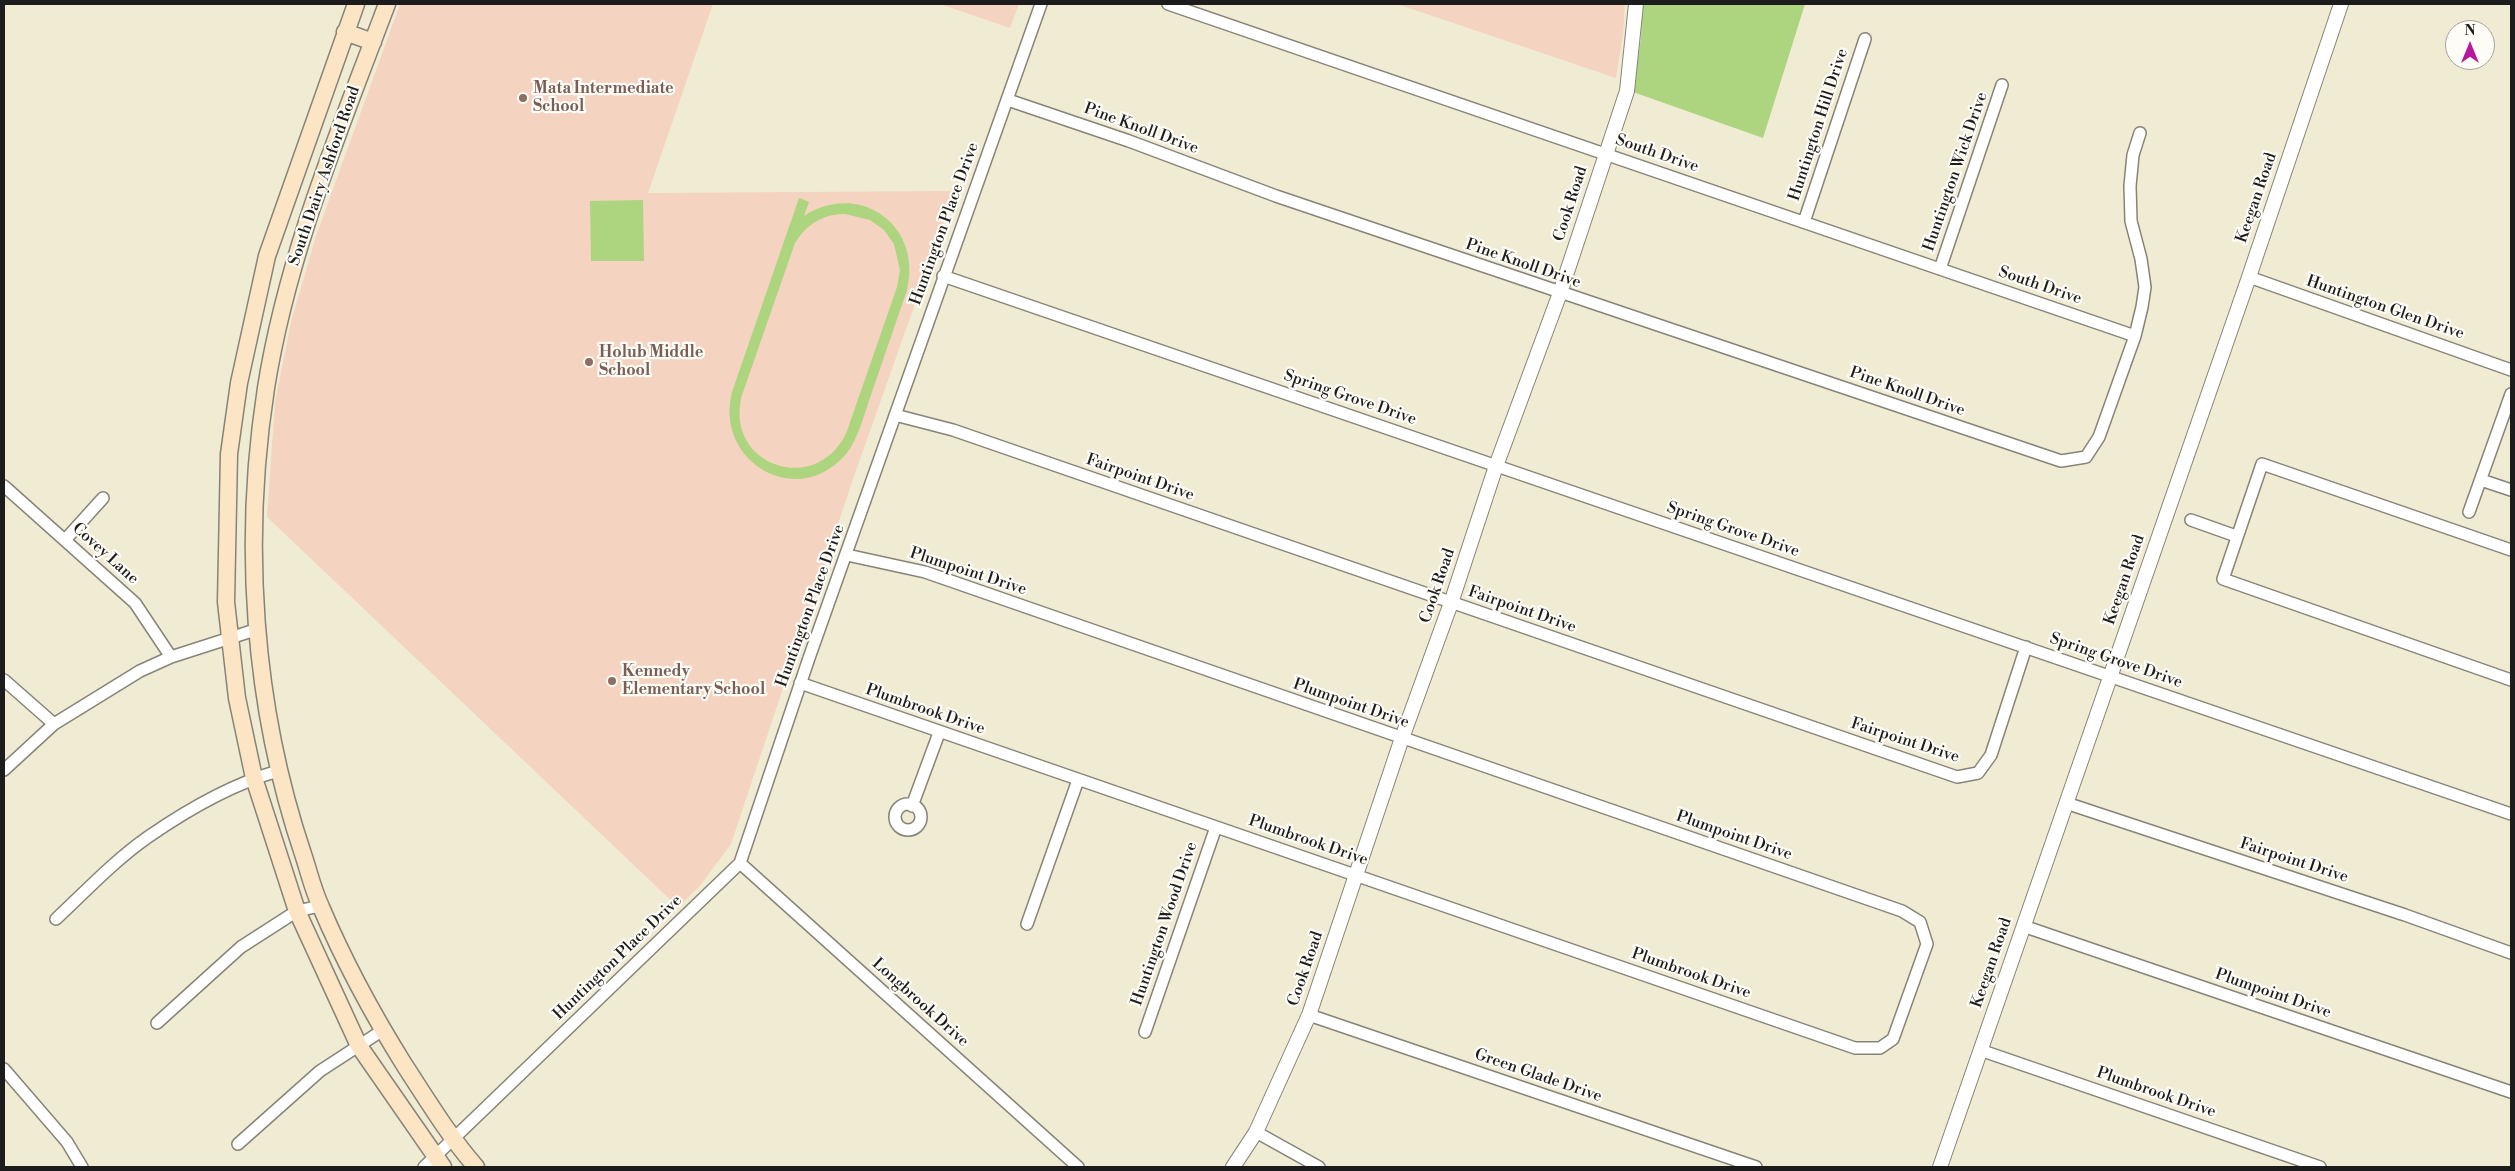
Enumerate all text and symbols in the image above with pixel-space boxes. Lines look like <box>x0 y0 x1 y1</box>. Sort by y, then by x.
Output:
north arrow <box>2445 20 2495 70</box>
text: N <box>2464 22 2476 40</box>
street label: Huntington Hill Drive <box>1785 46 1853 204</box>
place label: Mata Intermediate School <box>533 79 674 117</box>
street label: South Dairy Ashford Road <box>285 84 365 268</box>
street label: Huntington Wick Drive <box>1920 90 1992 254</box>
marker: Mata Intermediate School <box>517 92 529 104</box>
street label: Pine Knoll Drive <box>1081 99 1201 159</box>
street label: South Drive <box>1613 131 1701 177</box>
street label: Huntington Place Drive <box>907 140 983 308</box>
street label: Keegan Road <box>2233 150 2281 246</box>
street label: Cook Road <box>1550 164 1592 244</box>
street label: Pine Knoll Drive <box>1463 235 1583 293</box>
street label: South Drive <box>1996 263 2084 309</box>
street label: Huntington Glen Drive <box>2304 272 2466 344</box>
place label: Holub Middle School <box>599 343 703 381</box>
marker: Holub Middle School <box>583 356 595 368</box>
street label: Pine Knoll Drive <box>1847 363 1967 421</box>
street label: Spring Grove Drive <box>1281 366 1419 430</box>
street label: Fairpoint Drive <box>1083 451 1197 505</box>
street label: Spring Grove Drive <box>1664 498 1802 562</box>
street label: Covey Lane <box>68 519 142 589</box>
street label: Huntington Place Drive <box>773 522 849 690</box>
street label: Keegan Road <box>2101 532 2149 628</box>
street label: Plumpoint Drive <box>907 544 1029 600</box>
street label: Cook Road <box>1416 546 1460 626</box>
street label: Fairpoint Drive <box>1465 583 1579 637</box>
street label: Spring Grove Drive <box>2047 629 2185 693</box>
place label: Kennedy Elementary School <box>622 662 765 700</box>
marker: Kennedy Elementary School <box>606 675 618 687</box>
street label: Plumpoint Drive <box>1290 675 1412 733</box>
street label: Plumbrook Drive <box>863 681 987 739</box>
street label: Fairpoint Drive <box>1848 714 1962 768</box>
street label: Plumpoint Drive <box>1673 807 1795 865</box>
street label: Plumbrook Drive <box>1246 812 1370 870</box>
street label: Fairpoint Drive <box>2237 834 2351 888</box>
street label: Huntington Wood Drive <box>1128 840 1202 1008</box>
street label: Huntington Place Drive <box>550 892 686 1024</box>
street label: Keegan Road <box>1968 915 2016 1011</box>
street label: Cook Road <box>1284 929 1328 1009</box>
street label: Plumbrook Drive <box>1629 945 1753 1003</box>
street label: Longbrook Drive <box>868 955 972 1051</box>
street label: Plumpoint Drive <box>2212 965 2334 1023</box>
street label: Green Glade Drive <box>1472 1045 1604 1107</box>
street label: Plumbrook Drive <box>2094 1064 2218 1122</box>

